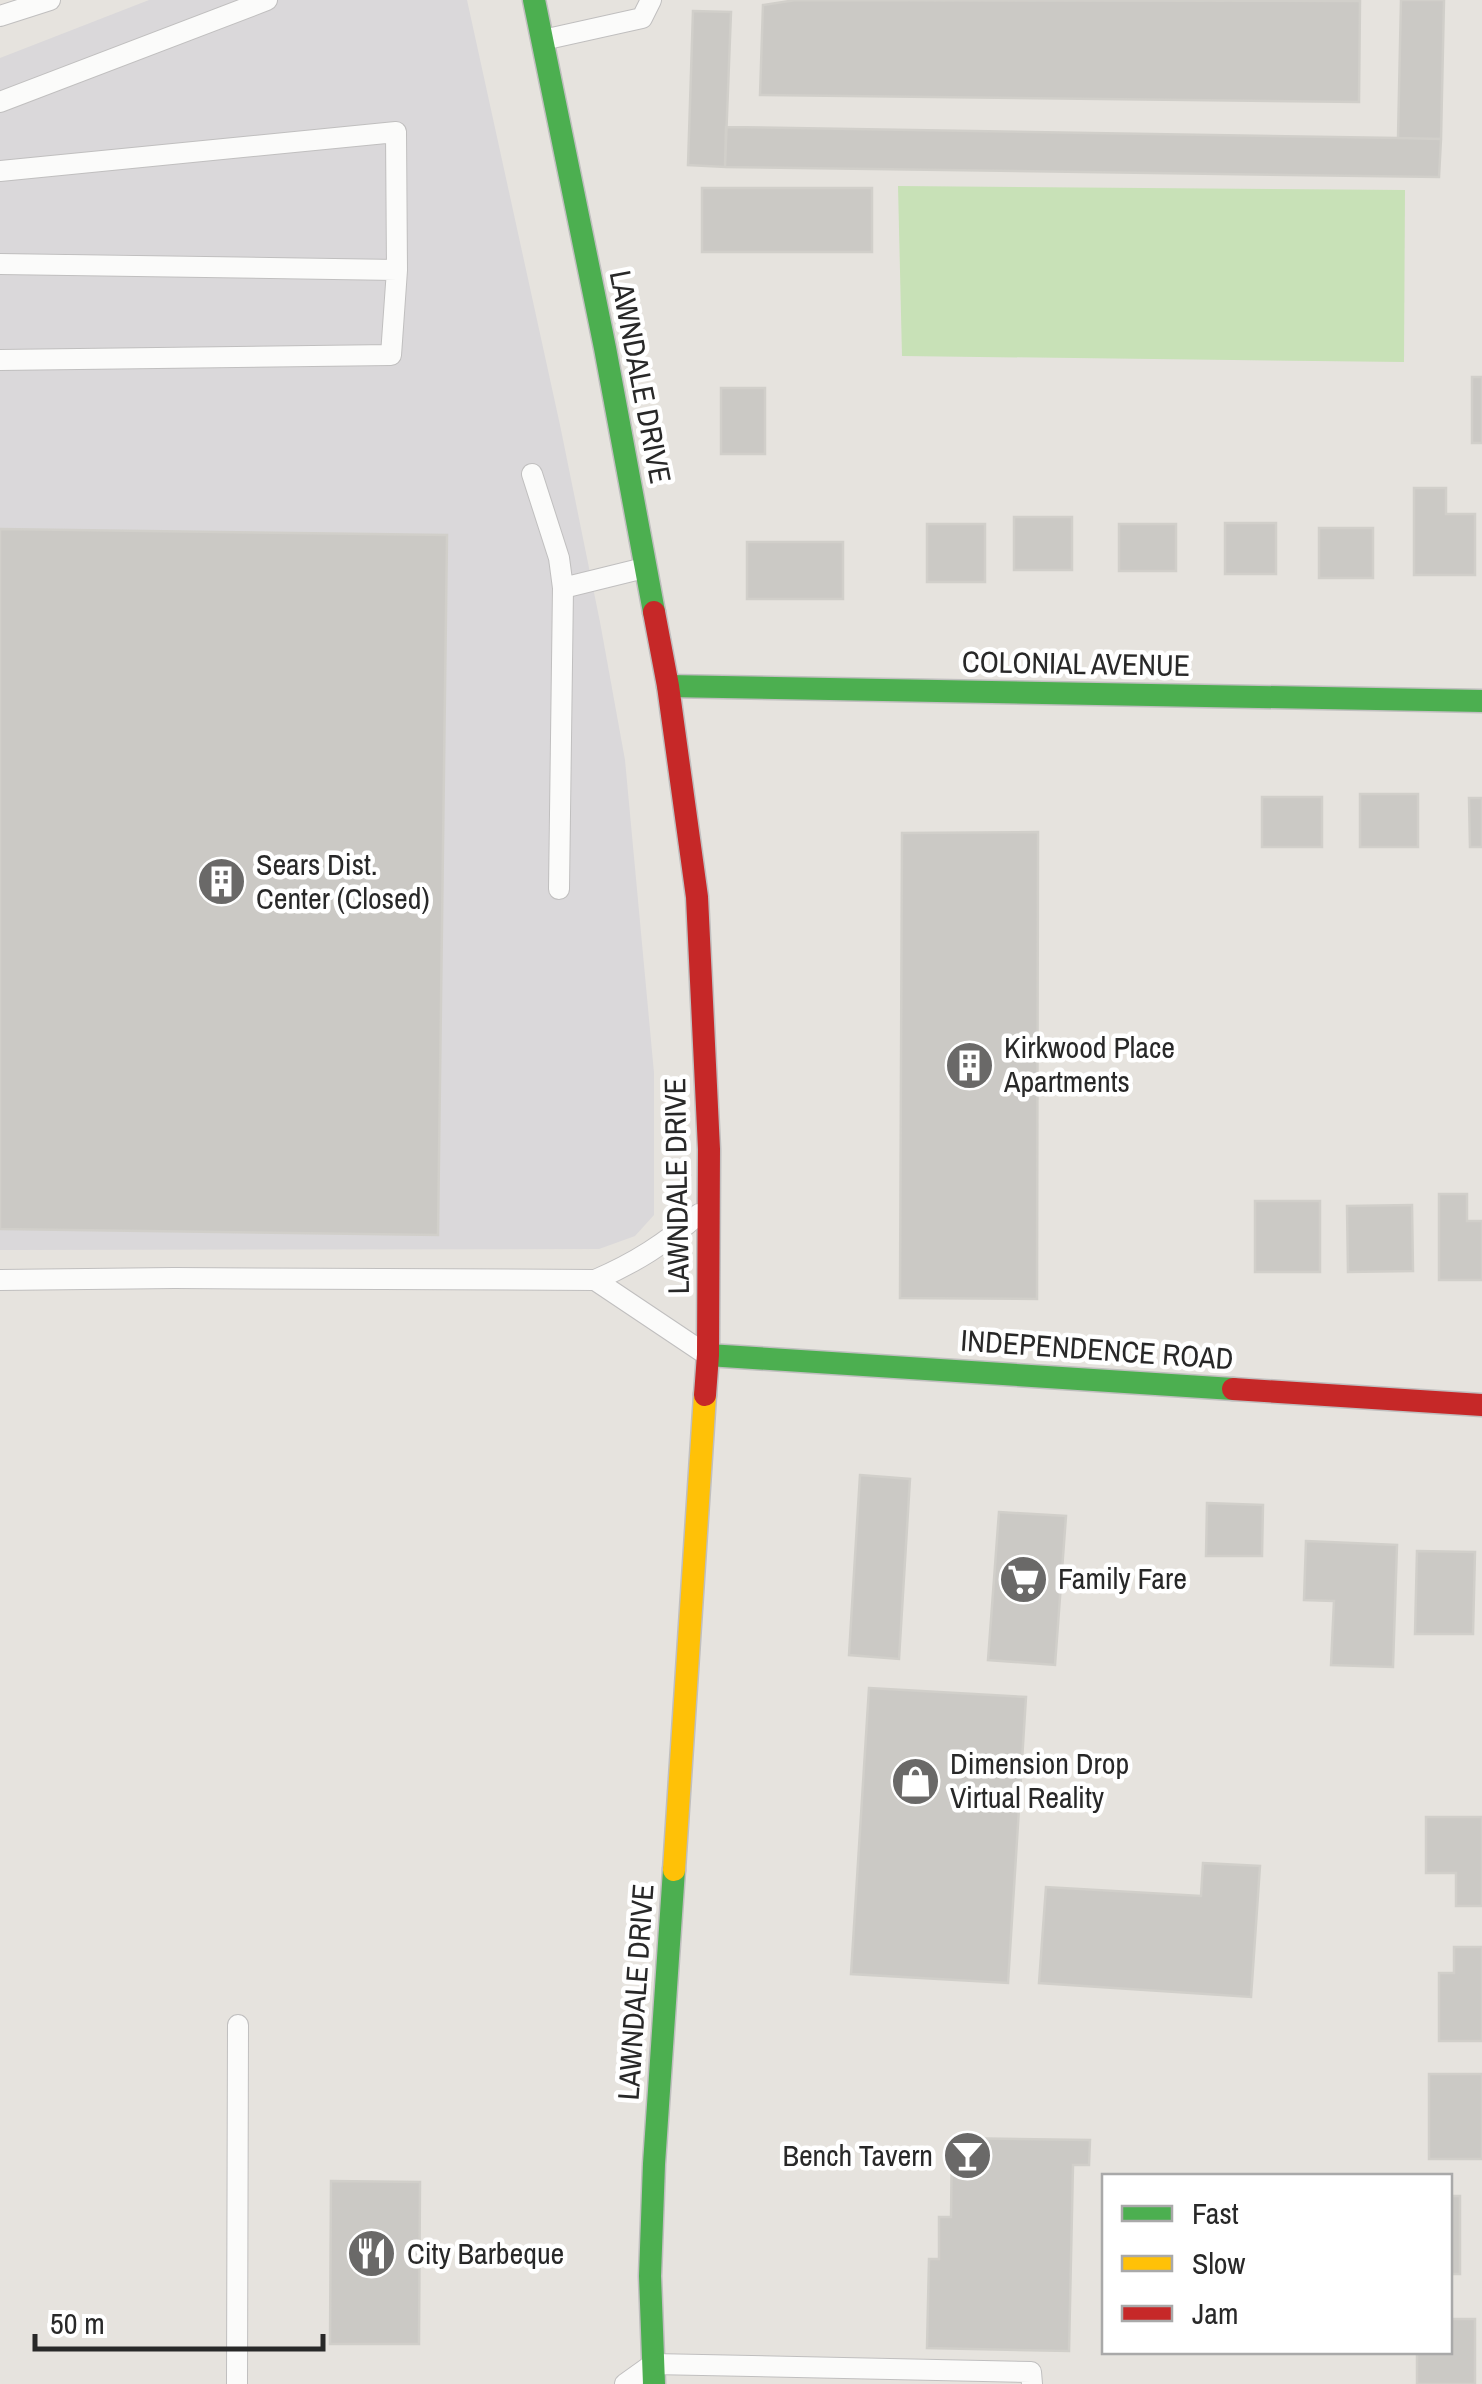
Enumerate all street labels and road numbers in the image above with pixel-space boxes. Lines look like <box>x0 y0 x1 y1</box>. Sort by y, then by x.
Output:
street label: LAWNDALE DRIVE <box>601 267 681 487</box>
street label: COLONIAL AVENUE <box>961 641 1191 685</box>
street label: LAWNDALE DRIVE <box>654 1077 698 1295</box>
street label: INDEPENDENCE ROAD <box>959 1320 1235 1378</box>
street label: LAWNDALE DRIVE <box>608 1883 663 2101</box>

